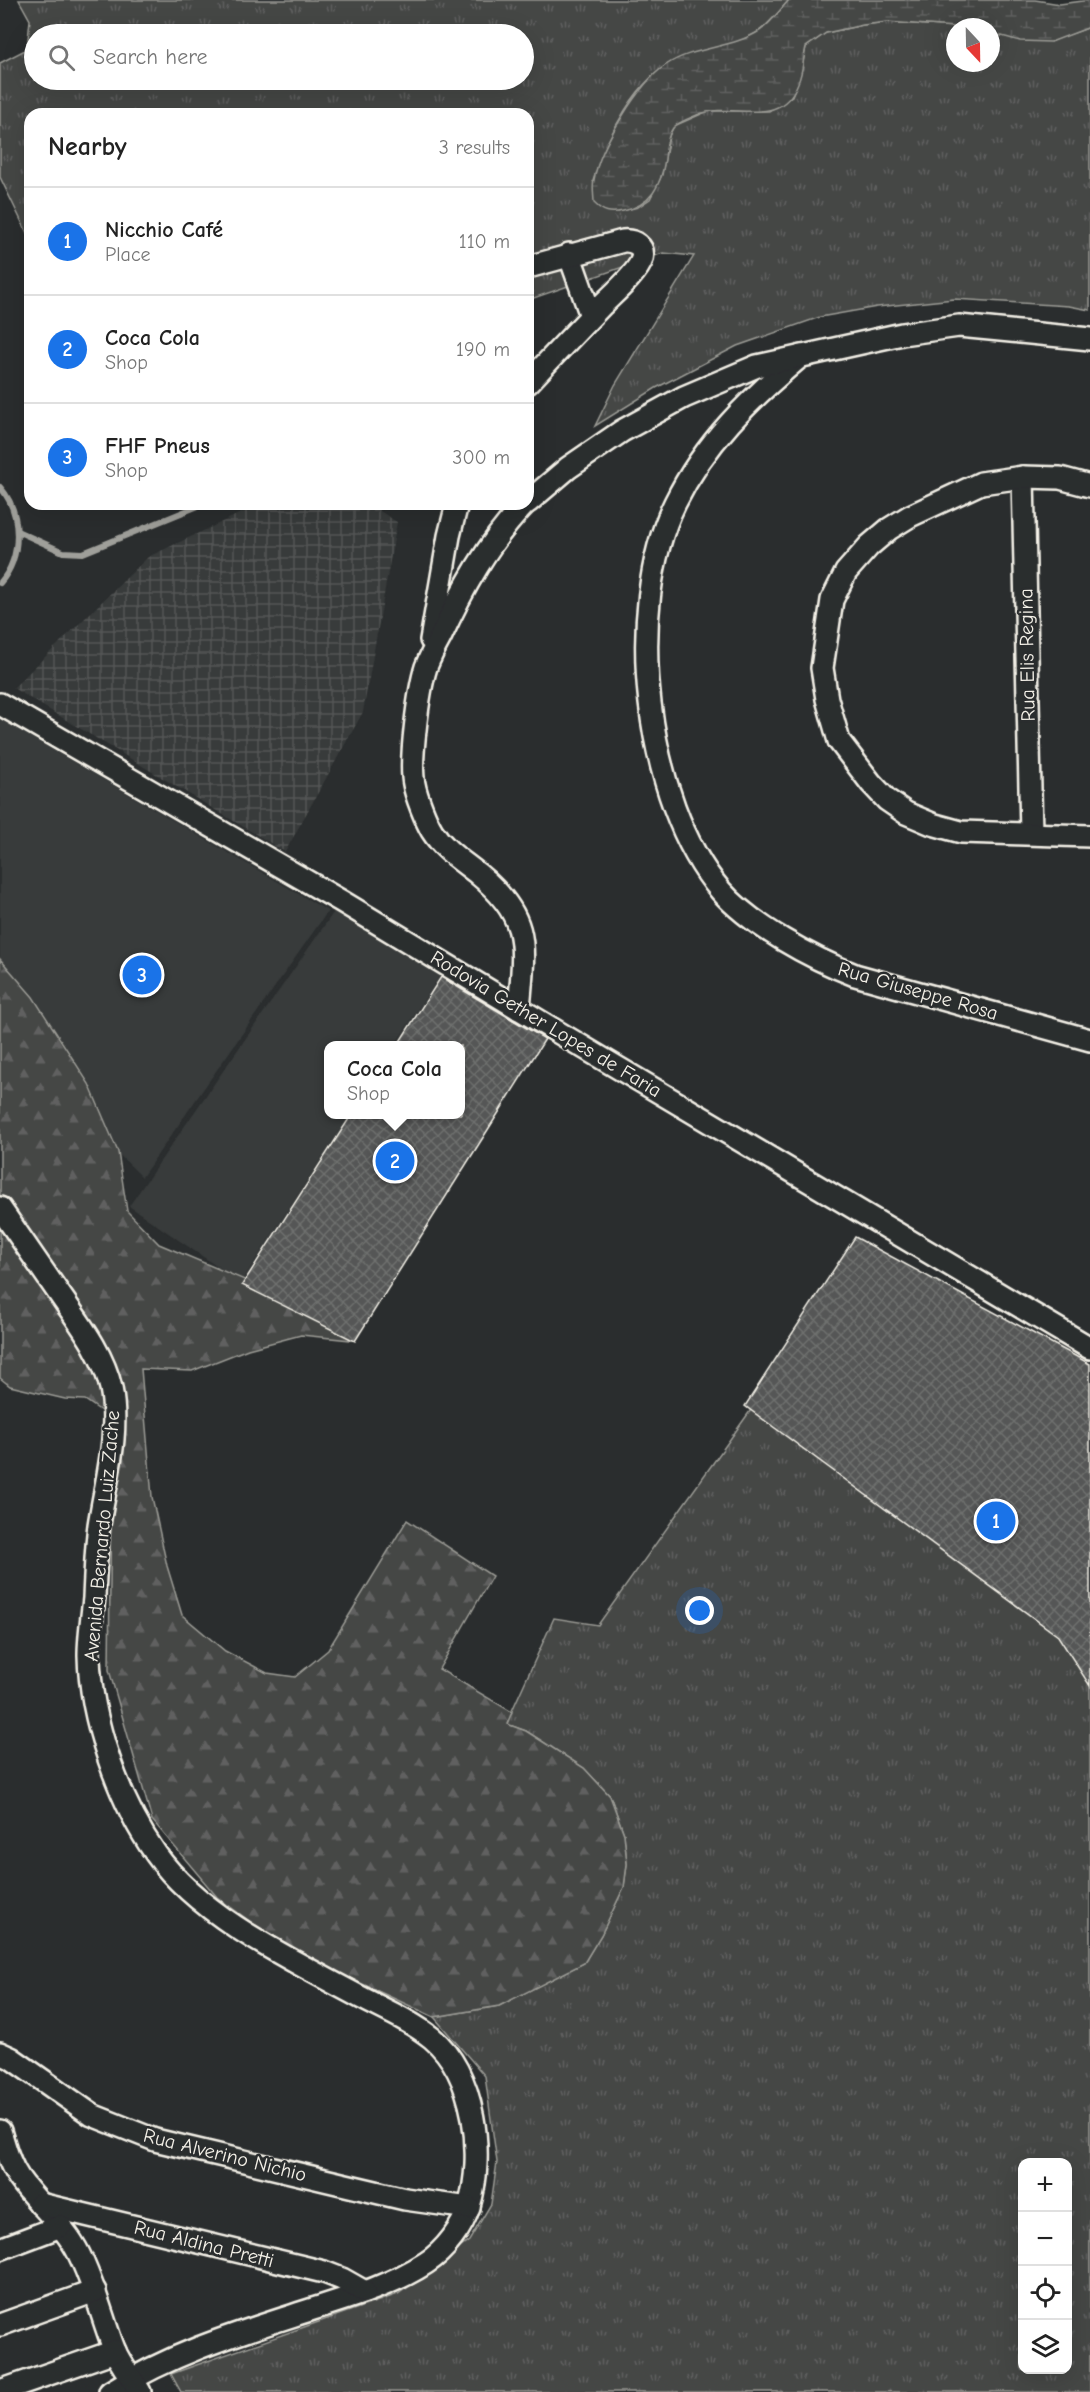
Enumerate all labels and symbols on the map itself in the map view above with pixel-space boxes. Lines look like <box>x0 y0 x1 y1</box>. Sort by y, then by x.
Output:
north arrow <box>946 18 1000 72</box>
street label: Rua Elis Regina <box>1014 588 1040 722</box>
street label: Rodovia Gether Lopes de Faria <box>426 946 666 1102</box>
pin: 3 <box>122 952 162 998</box>
street label: Rua Giuseppe Rosa <box>835 957 1001 1025</box>
pin: 2 <box>376 1138 414 1184</box>
street label: Avenida Bernardo Luiz Zache <box>80 1409 124 1663</box>
pin: 1 <box>976 1498 1016 1544</box>
your location <box>685 1596 714 1625</box>
street label: Rua Alverino Nichio <box>141 2124 309 2186</box>
street label: Rua Aldina Pretti <box>132 2216 276 2272</box>

